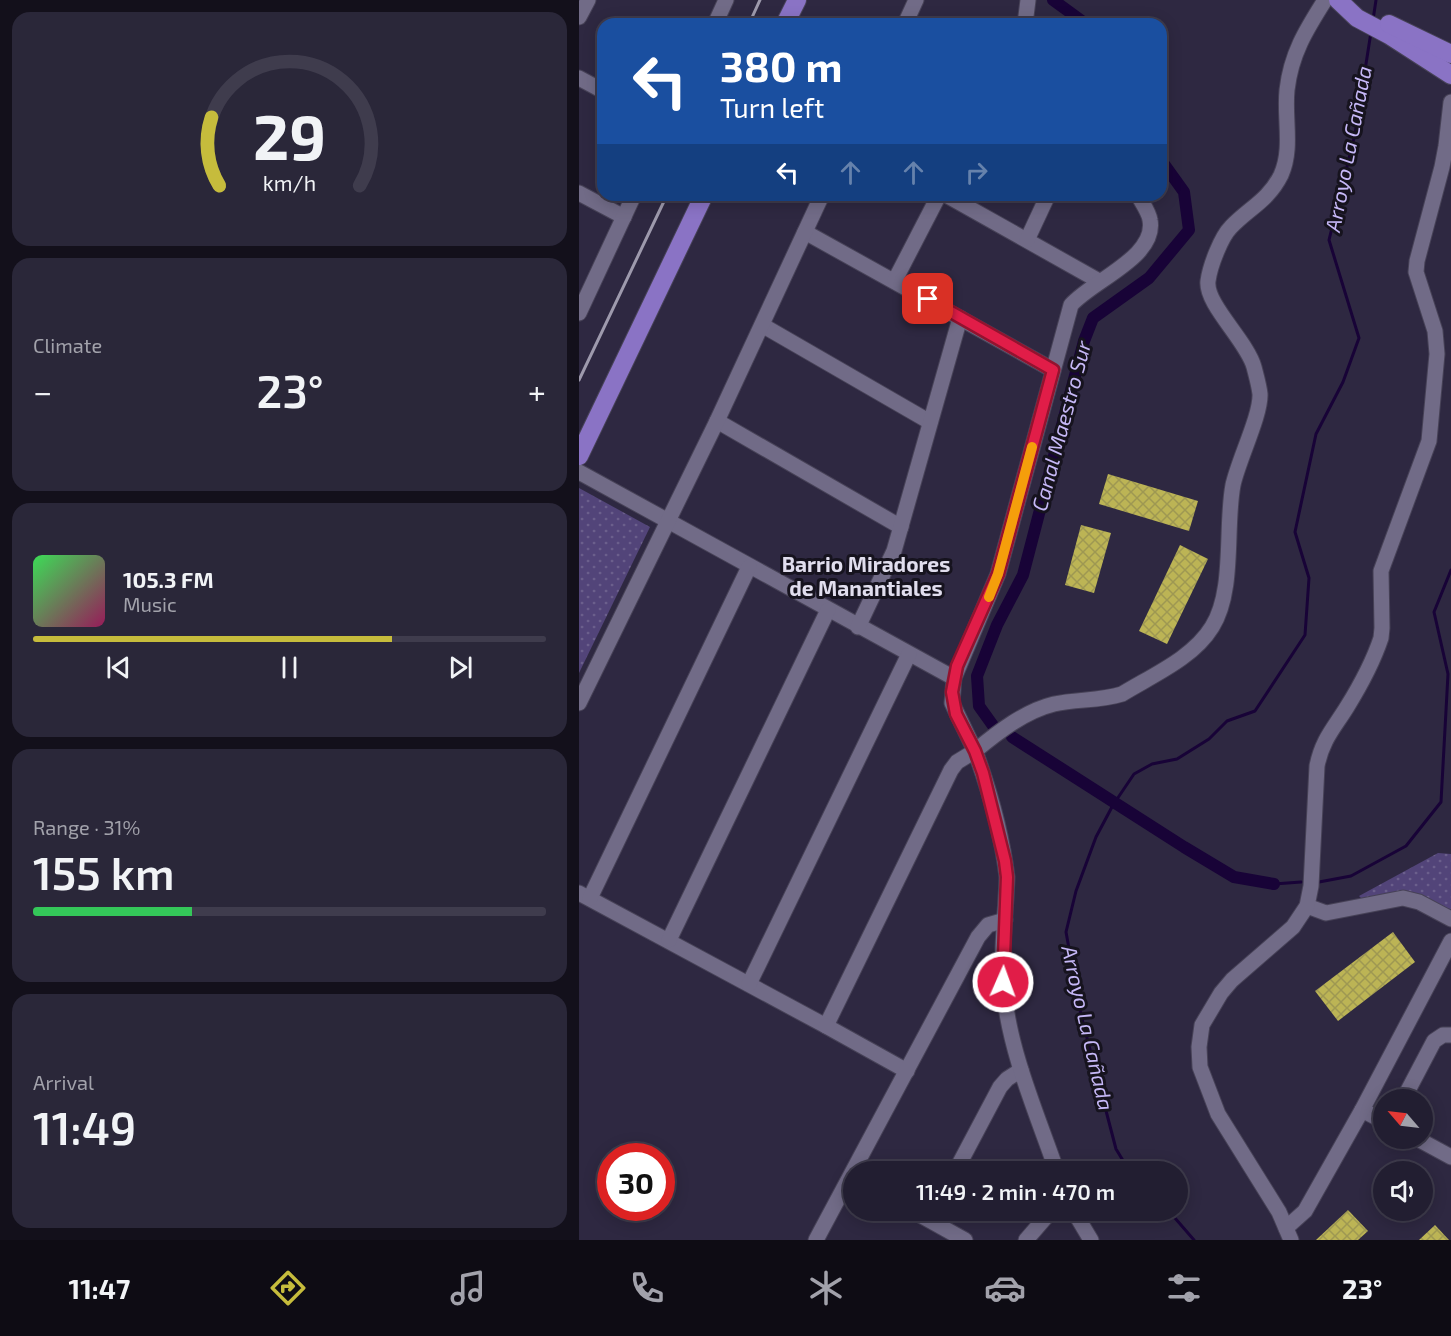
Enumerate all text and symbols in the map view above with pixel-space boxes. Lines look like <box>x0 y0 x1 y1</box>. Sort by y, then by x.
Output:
text: 380 m <box>720 40 843 90</box>
icon: left <box>621 42 699 120</box>
water label: Arroyo La Cañada <box>1319 64 1377 235</box>
text: Turn left <box>720 91 824 123</box>
text: 29 <box>253 98 326 173</box>
icon: left <box>771 156 804 189</box>
icon: ahead <box>834 156 867 189</box>
icon: ahead <box>897 156 930 189</box>
icon: right <box>960 156 993 189</box>
text: km/h <box>263 170 316 195</box>
pin <box>902 273 953 324</box>
icon: arrive <box>911 282 944 315</box>
text: Climate <box>33 333 102 357</box>
water label: Canal Maestro Sur <box>1026 337 1095 513</box>
text: 23° <box>257 363 324 417</box>
text: − <box>33 371 52 411</box>
text: + <box>528 371 546 411</box>
district label: Barrio Miradores de Manantiales <box>782 551 950 600</box>
text: 105.3 FM <box>123 566 214 592</box>
text: Music <box>123 592 177 616</box>
icon: previous <box>102 651 135 684</box>
icon: pause <box>273 651 306 684</box>
icon: next <box>444 651 477 684</box>
text: Range · 31% <box>33 815 140 839</box>
text: 155 km <box>33 845 174 899</box>
water label: Arroyo La Cañada <box>1056 942 1120 1113</box>
position arrow <box>971 950 1035 1014</box>
text: Arrival <box>33 1070 94 1094</box>
north arrow <box>1373 1089 1433 1149</box>
map controls <box>1373 1089 1433 1221</box>
text: 11:49 <box>33 1100 136 1154</box>
speed limit sign: 30 <box>597 1143 675 1221</box>
button: sound <box>1373 1161 1433 1221</box>
text: 11:49 · 2 min · 470 m <box>916 1178 1115 1204</box>
icon: directions <box>267 1267 309 1309</box>
icon: music <box>447 1267 489 1309</box>
icon: phone <box>626 1267 668 1309</box>
icon: climate <box>805 1267 847 1309</box>
icon: car <box>984 1267 1026 1309</box>
icon: filters <box>1163 1267 1205 1309</box>
text: 11:47 <box>69 1272 130 1304</box>
text: 23° <box>1342 1272 1382 1304</box>

